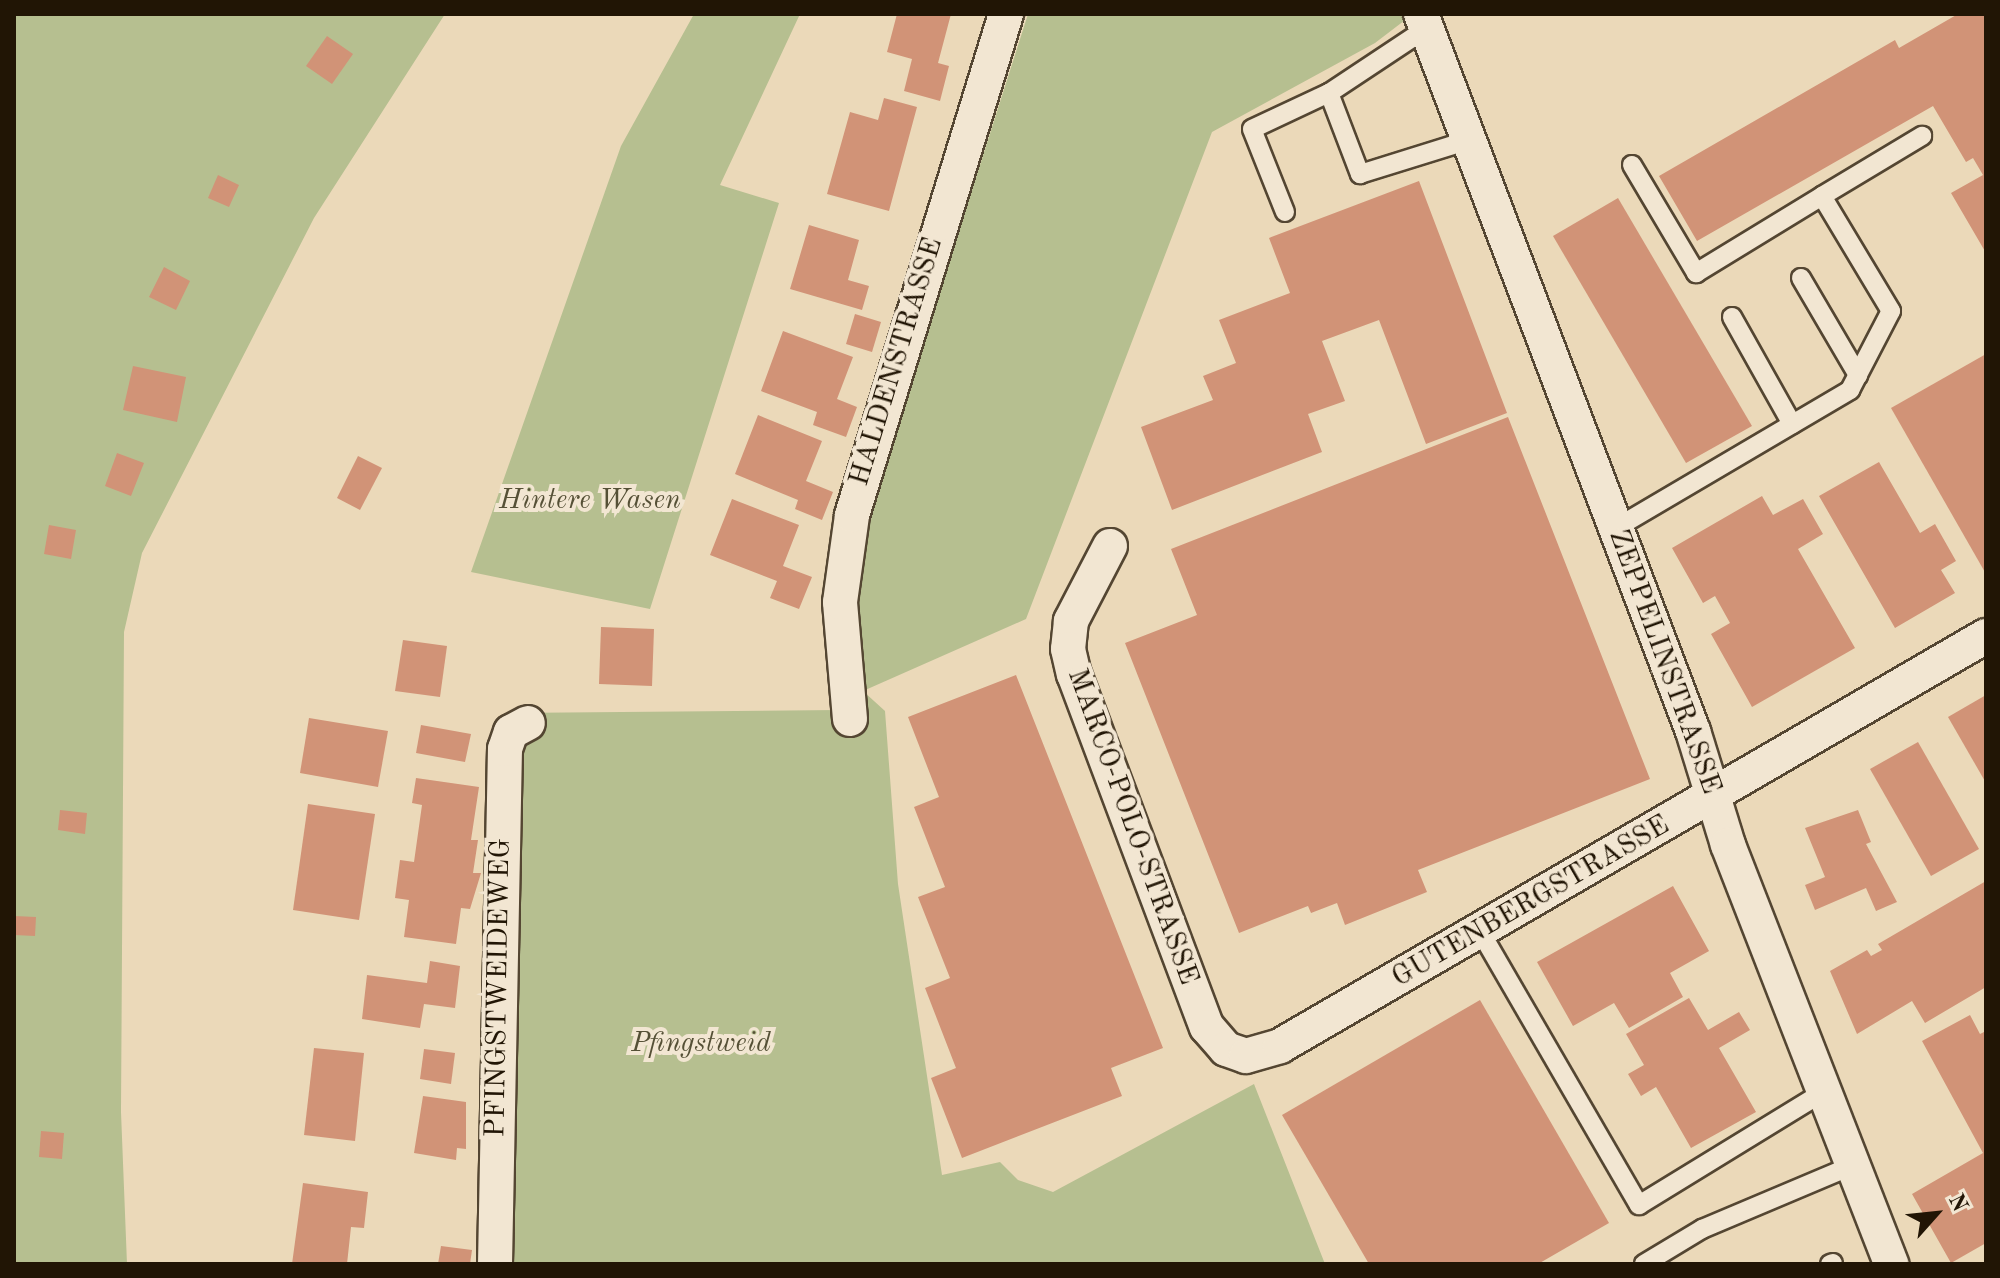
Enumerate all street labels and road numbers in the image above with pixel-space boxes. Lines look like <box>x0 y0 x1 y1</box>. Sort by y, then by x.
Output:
street label: HALDENSTRASSE <box>843 234 951 490</box>
street label: ZEPPELINSTRASSE <box>1600 525 1728 799</box>
street label: MARCO-POLO-STRASSE <box>1059 664 1205 990</box>
street label: GUTENBERGSTRASSE <box>1386 809 1676 995</box>
street label: PFINGSTWEIDEWEG <box>480 838 518 1138</box>

